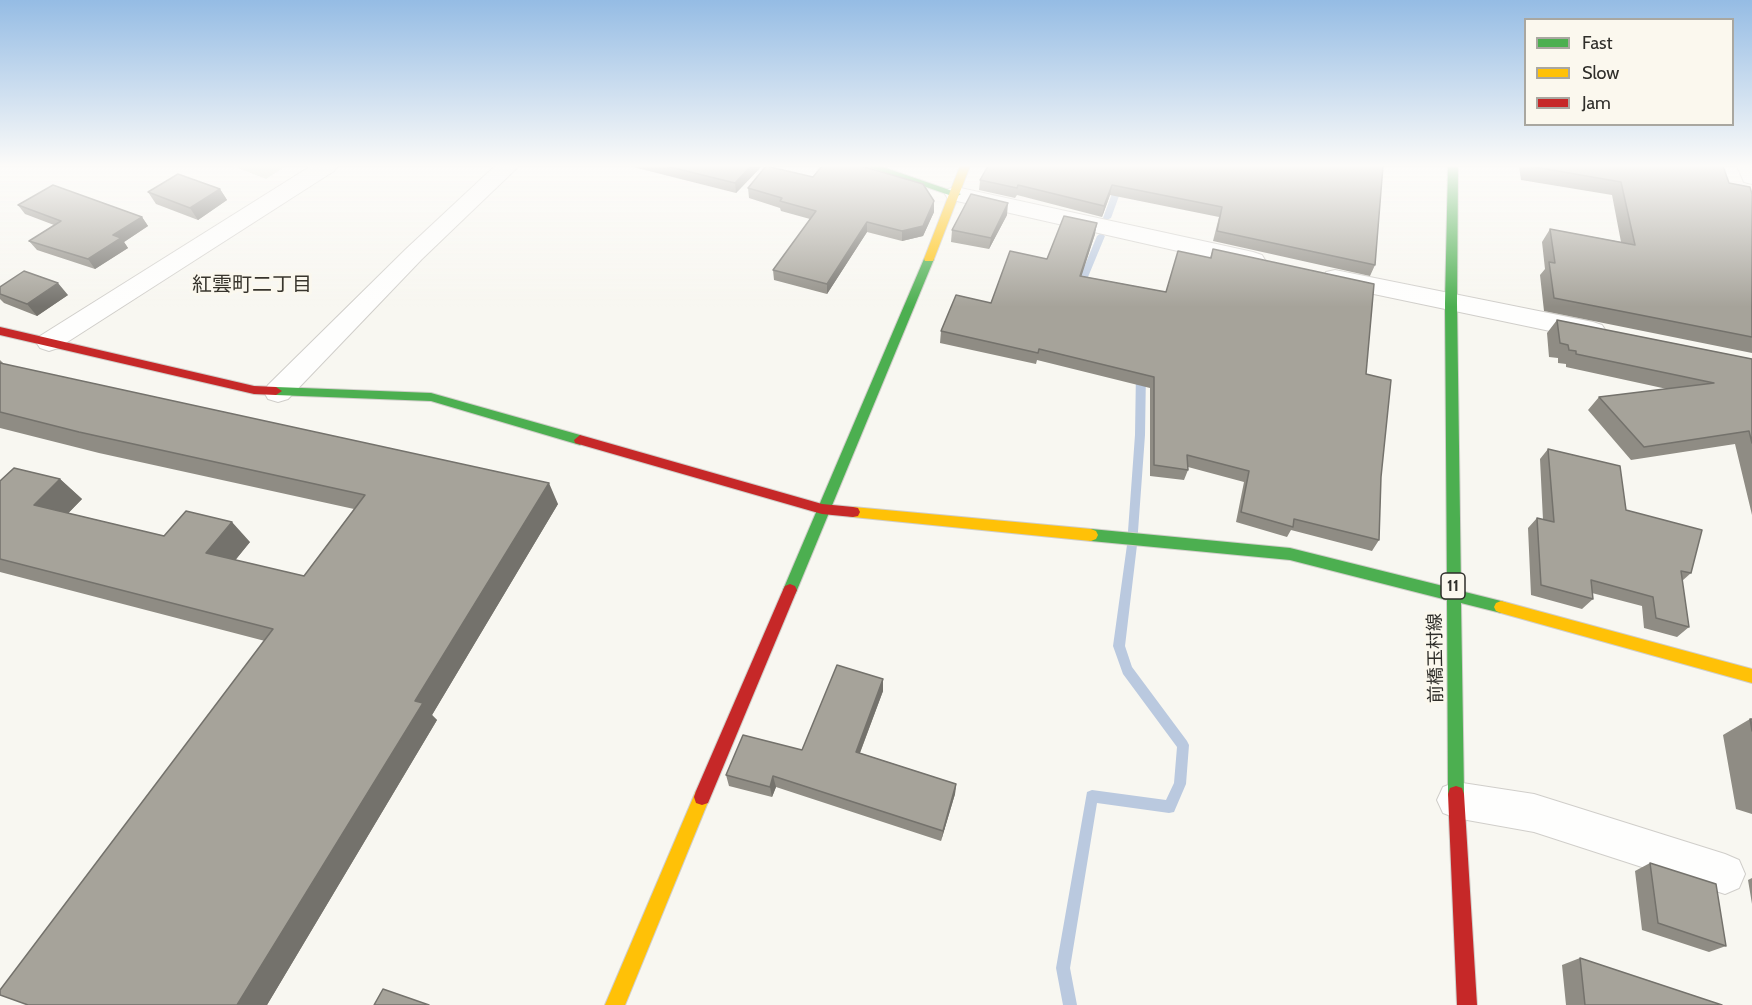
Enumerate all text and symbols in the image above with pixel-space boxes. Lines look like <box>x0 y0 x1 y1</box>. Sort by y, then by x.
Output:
legend <box>1524 18 1734 126</box>
text: Fast <box>1582 32 1613 54</box>
text: Slow <box>1582 62 1619 84</box>
text: Jam <box>1582 92 1611 114</box>
district label: 紅雲町二丁目 <box>192 273 312 297</box>
road number: 11 <box>1441 573 1465 599</box>
street label: 前橋玉村線 <box>1424 613 1448 703</box>

